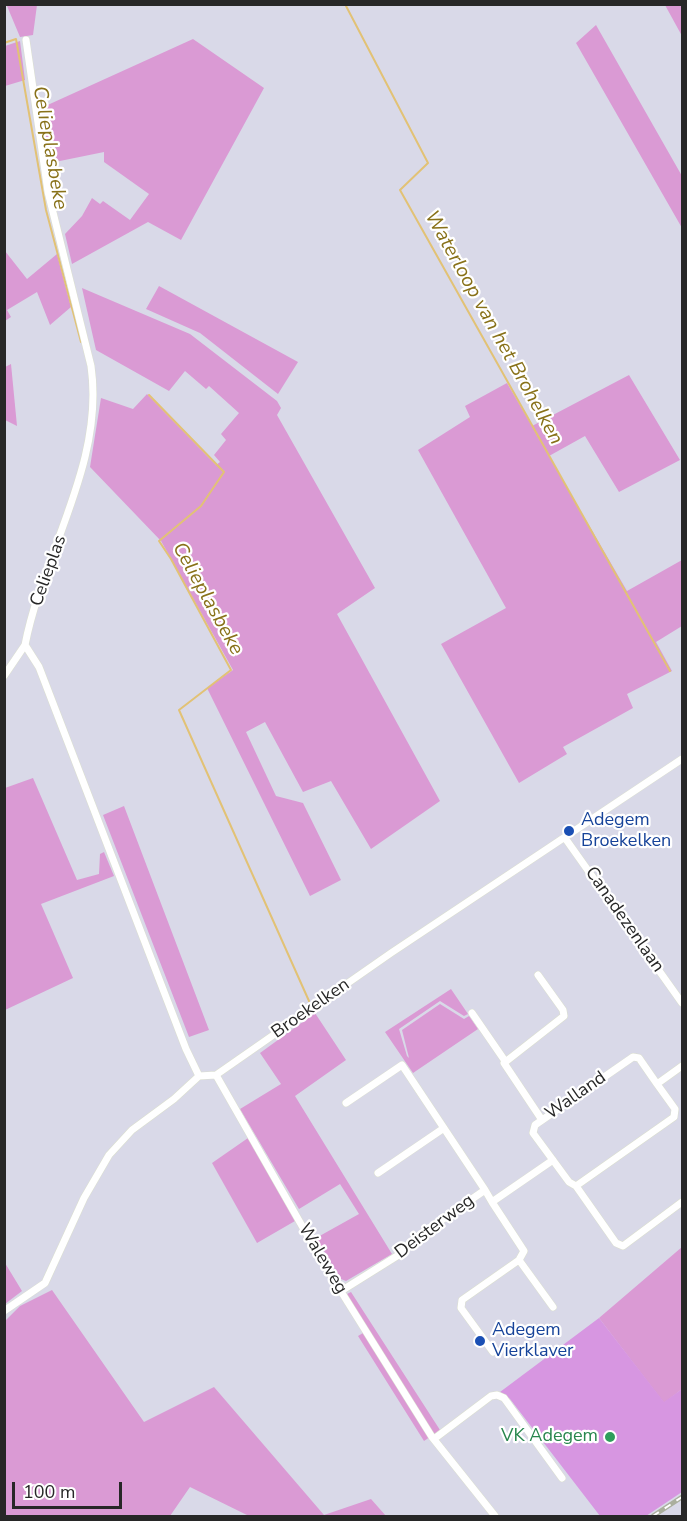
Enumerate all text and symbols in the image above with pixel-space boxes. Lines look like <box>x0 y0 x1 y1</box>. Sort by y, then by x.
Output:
water label: Celieplasbeke <box>26 84 72 212</box>
water label: Waterloop van het Brohelken <box>419 207 567 449</box>
street label: Celieplas <box>26 532 72 610</box>
water label: Celieplasbeke <box>166 538 248 660</box>
place label: Adegem Broekelken <box>581 810 671 852</box>
marker: Adegem Broekelken <box>562 824 576 838</box>
street label: Canadezenlaan <box>580 863 668 977</box>
street label: Broekelken <box>268 974 354 1044</box>
street label: Walland <box>541 1067 611 1125</box>
street label: Deisterweg <box>391 1190 479 1264</box>
street label: Waleweg <box>293 1220 351 1298</box>
place label: Adegem Vierklaver <box>492 1320 574 1362</box>
marker: Adegem Vierklaver <box>473 1334 487 1348</box>
place label: VK Adegem <box>501 1426 598 1448</box>
marker: VK Adegem <box>603 1430 617 1444</box>
scale bar <box>15 1470 124 1508</box>
text: 100 m <box>23 1480 75 1504</box>

